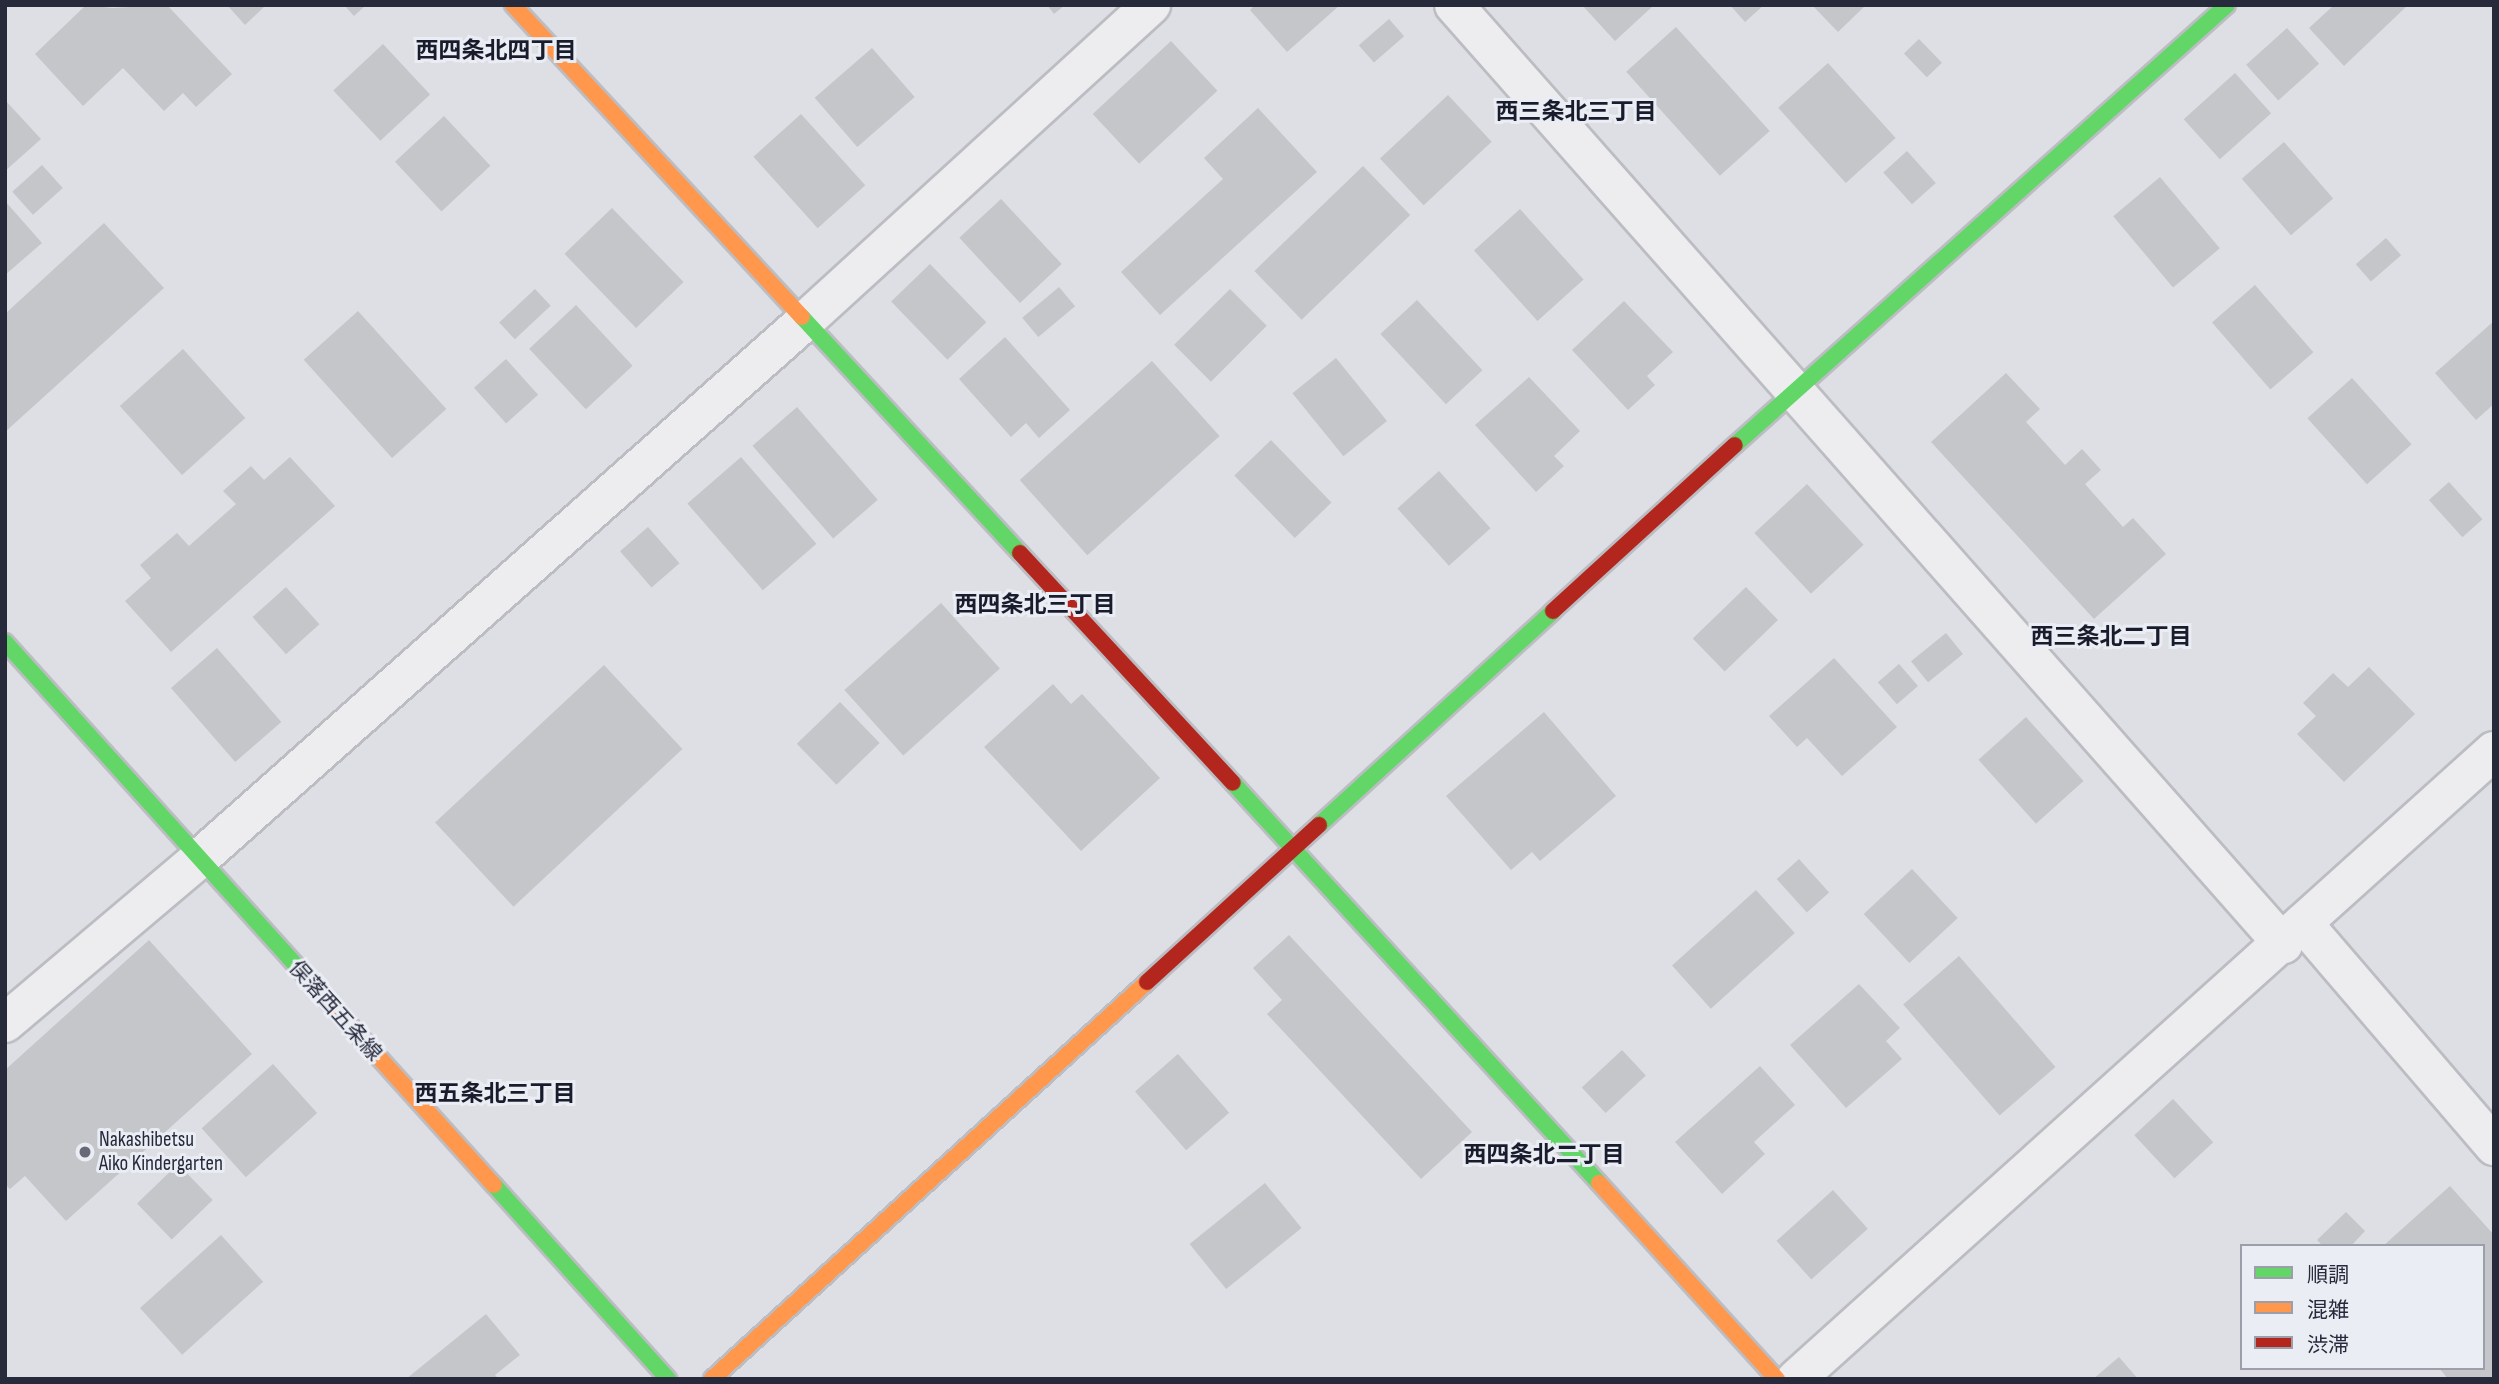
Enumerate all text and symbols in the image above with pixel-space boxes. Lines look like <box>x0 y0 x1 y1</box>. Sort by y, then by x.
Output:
district label: 西四条北四丁目 <box>416 37 576 65</box>
district label: 西三条北三丁目 <box>1496 98 1656 126</box>
district label: 西四条北三丁目 <box>955 591 1115 619</box>
district label: 西三条北二丁目 <box>2031 623 2191 651</box>
street label: 俣落西五条線 <box>283 956 387 1066</box>
district label: 西五条北三丁目 <box>415 1080 575 1108</box>
place label: Nakashibetsu Aiko Kindergarten <box>99 1127 223 1177</box>
district label: 西四条北二丁目 <box>1464 1141 1624 1169</box>
marker: Nakashibetsu Aiko Kindergarten <box>77 1144 93 1160</box>
legend <box>2240 1244 2485 1370</box>
text: 順調 <box>2307 1263 2349 1288</box>
text: 混雑 <box>2307 1298 2349 1323</box>
text: 渋滞 <box>2307 1333 2349 1358</box>

